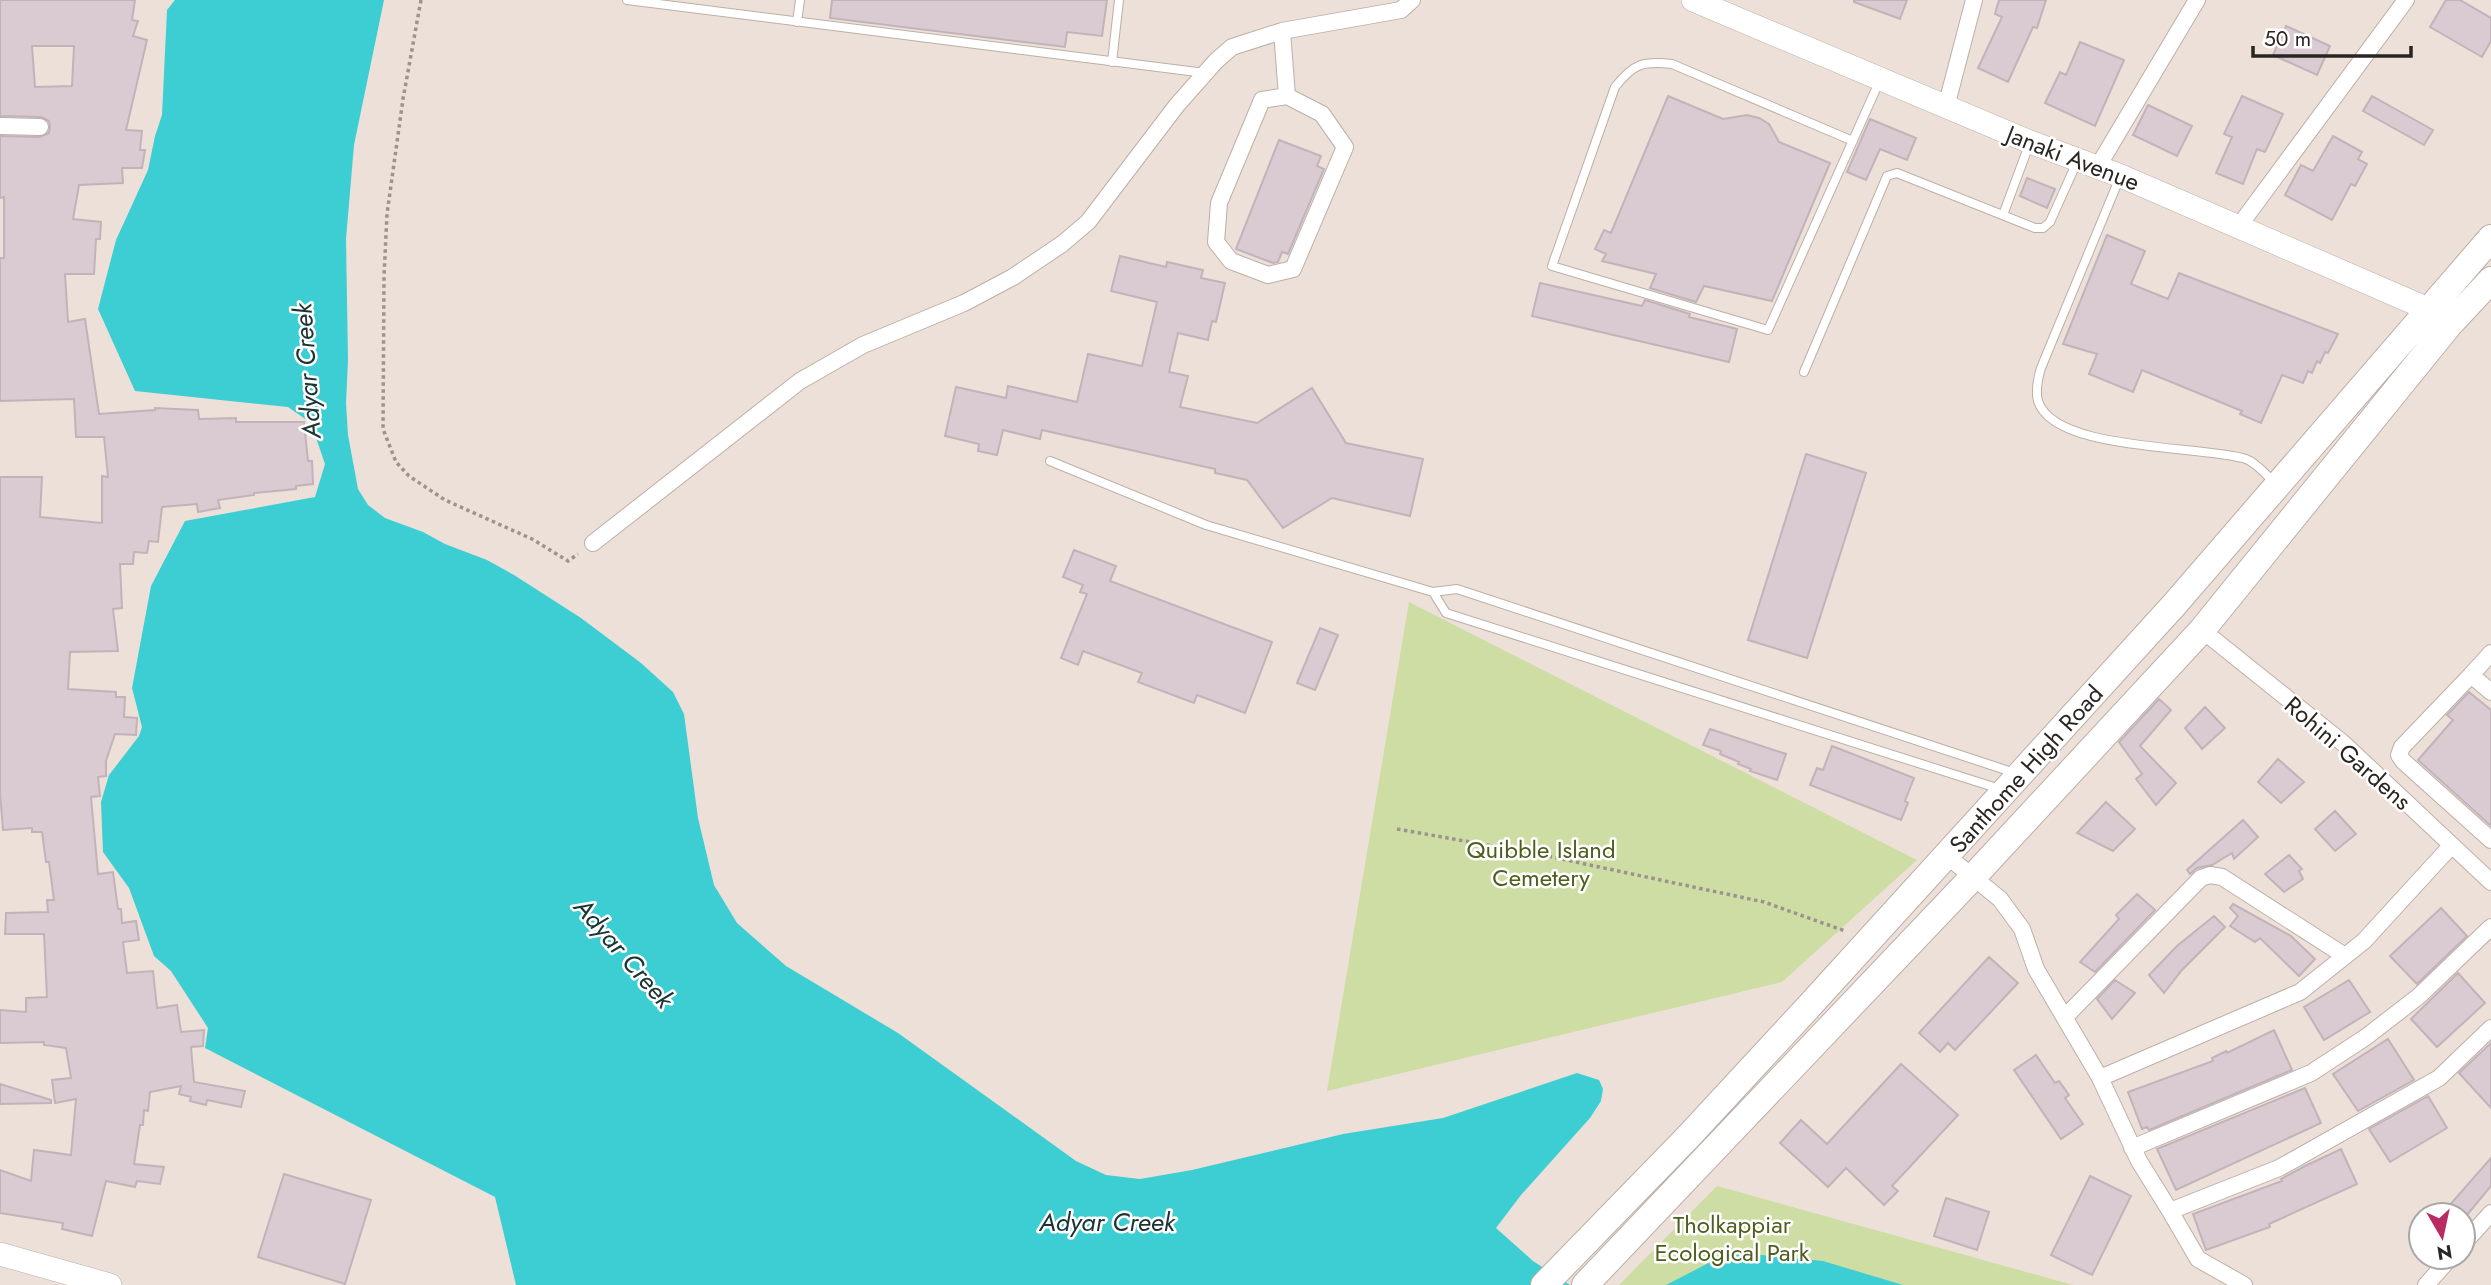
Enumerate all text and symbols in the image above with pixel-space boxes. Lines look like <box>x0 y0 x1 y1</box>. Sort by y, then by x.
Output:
scale bar <box>2253 14 2410 58</box>
text: 50 m <box>2264 24 2311 54</box>
street label: Janaki Avenue <box>1998 115 2145 199</box>
water label: Adyar Creek <box>283 300 331 441</box>
street label: Santhome High Road <box>1941 677 2111 861</box>
street label: Rohini Gardens <box>2277 688 2419 818</box>
park label: Quibble Island Cemetery <box>1466 832 1616 895</box>
water label: Adyar Creek <box>565 889 684 1018</box>
north arrow <box>2407 1201 2477 1271</box>
water label: Adyar Creek <box>1038 1203 1177 1241</box>
park label: Tholkappiar Ecological Park <box>1655 1207 1810 1270</box>
text: N <box>2435 1238 2454 1267</box>

